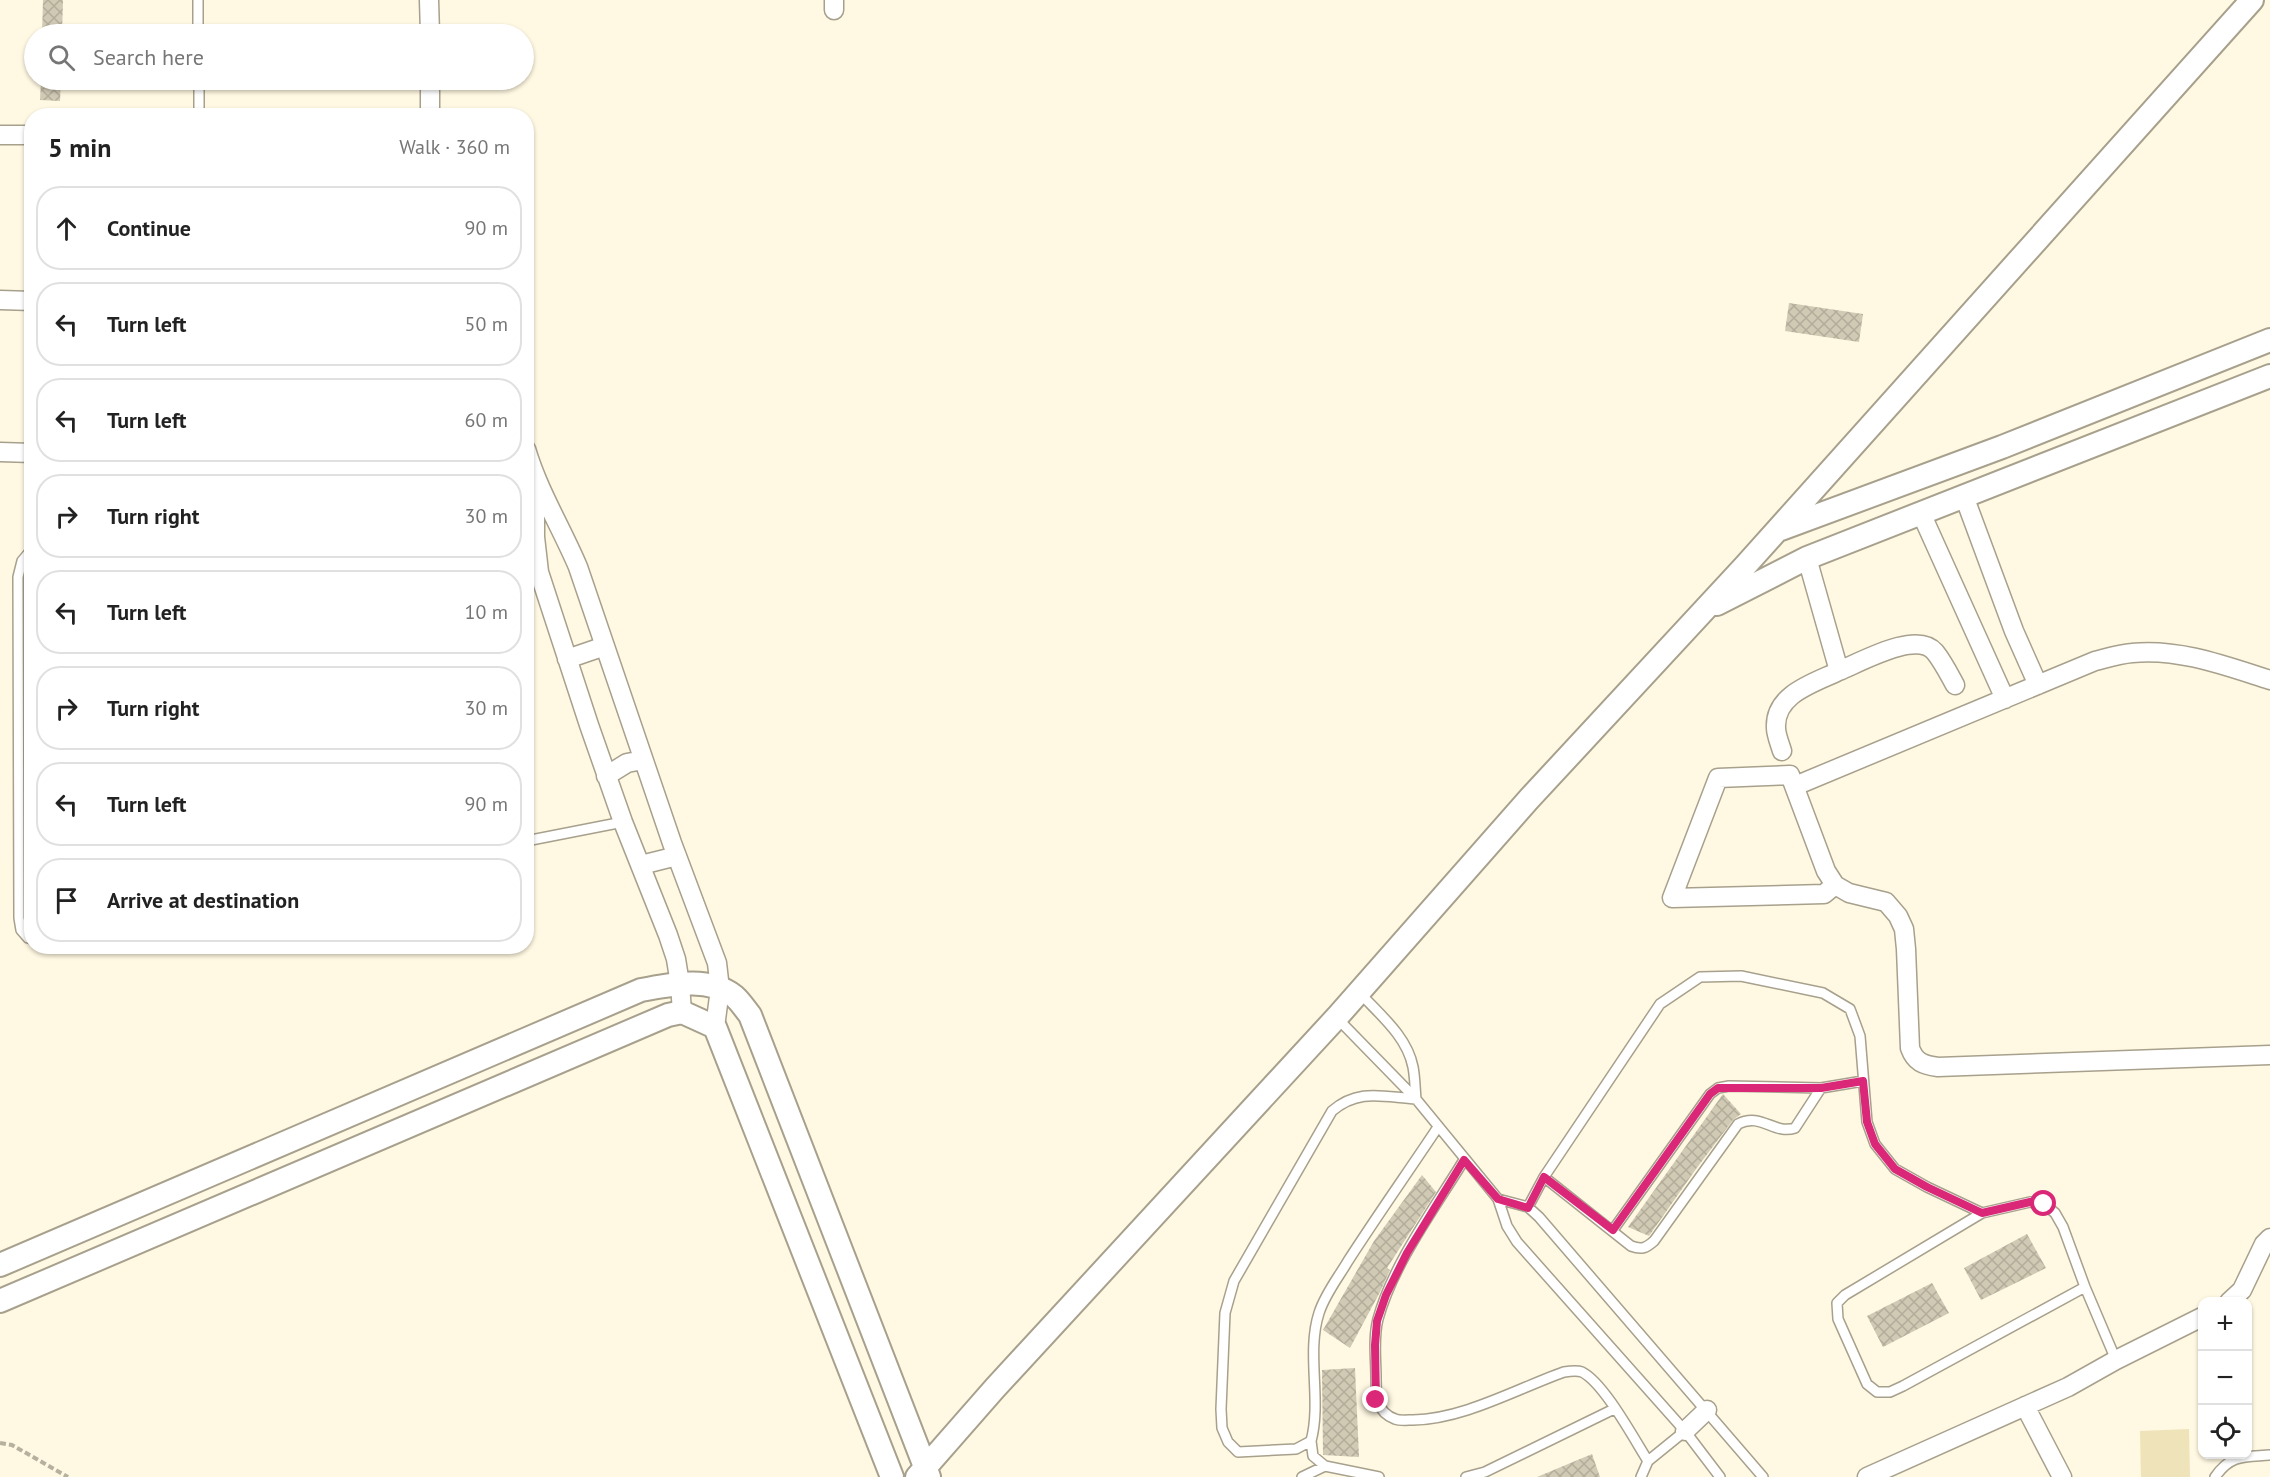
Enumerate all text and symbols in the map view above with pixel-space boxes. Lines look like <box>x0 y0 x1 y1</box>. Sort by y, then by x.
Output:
search box <box>24 24 534 90</box>
icon: search <box>45 41 78 74</box>
text: Search here <box>93 43 204 71</box>
text: 5 min <box>48 131 111 164</box>
text: Walk · 360 m <box>399 134 510 160</box>
icon: ahead <box>50 212 83 245</box>
text: Continue <box>107 214 191 242</box>
text: 90 m <box>465 215 508 241</box>
icon: left <box>50 308 83 341</box>
text: Turn left <box>107 310 187 338</box>
text: 50 m <box>465 311 508 337</box>
icon: left <box>50 404 83 437</box>
text: Turn left <box>107 406 187 434</box>
text: 60 m <box>465 407 508 433</box>
icon: right <box>50 500 83 533</box>
text: Turn right <box>107 502 199 530</box>
text: 30 m <box>465 503 508 529</box>
icon: left <box>50 596 83 629</box>
text: Turn left <box>107 598 187 626</box>
text: 10 m <box>465 599 508 625</box>
icon: right <box>50 692 83 725</box>
text: Turn right <box>107 694 199 722</box>
text: 30 m <box>465 695 508 721</box>
icon: left <box>50 788 83 821</box>
text: Turn left <box>107 790 187 818</box>
text: 90 m <box>465 791 508 817</box>
icon: arrive <box>50 884 83 917</box>
text: Arrive at destination <box>107 886 299 914</box>
route start <box>2030 1190 2056 1216</box>
map controls <box>2198 1297 2252 1459</box>
button: + <box>2198 1297 2252 1351</box>
button: − <box>2198 1351 2252 1405</box>
route end <box>1362 1386 1388 1412</box>
button: locate <box>2198 1405 2252 1459</box>

